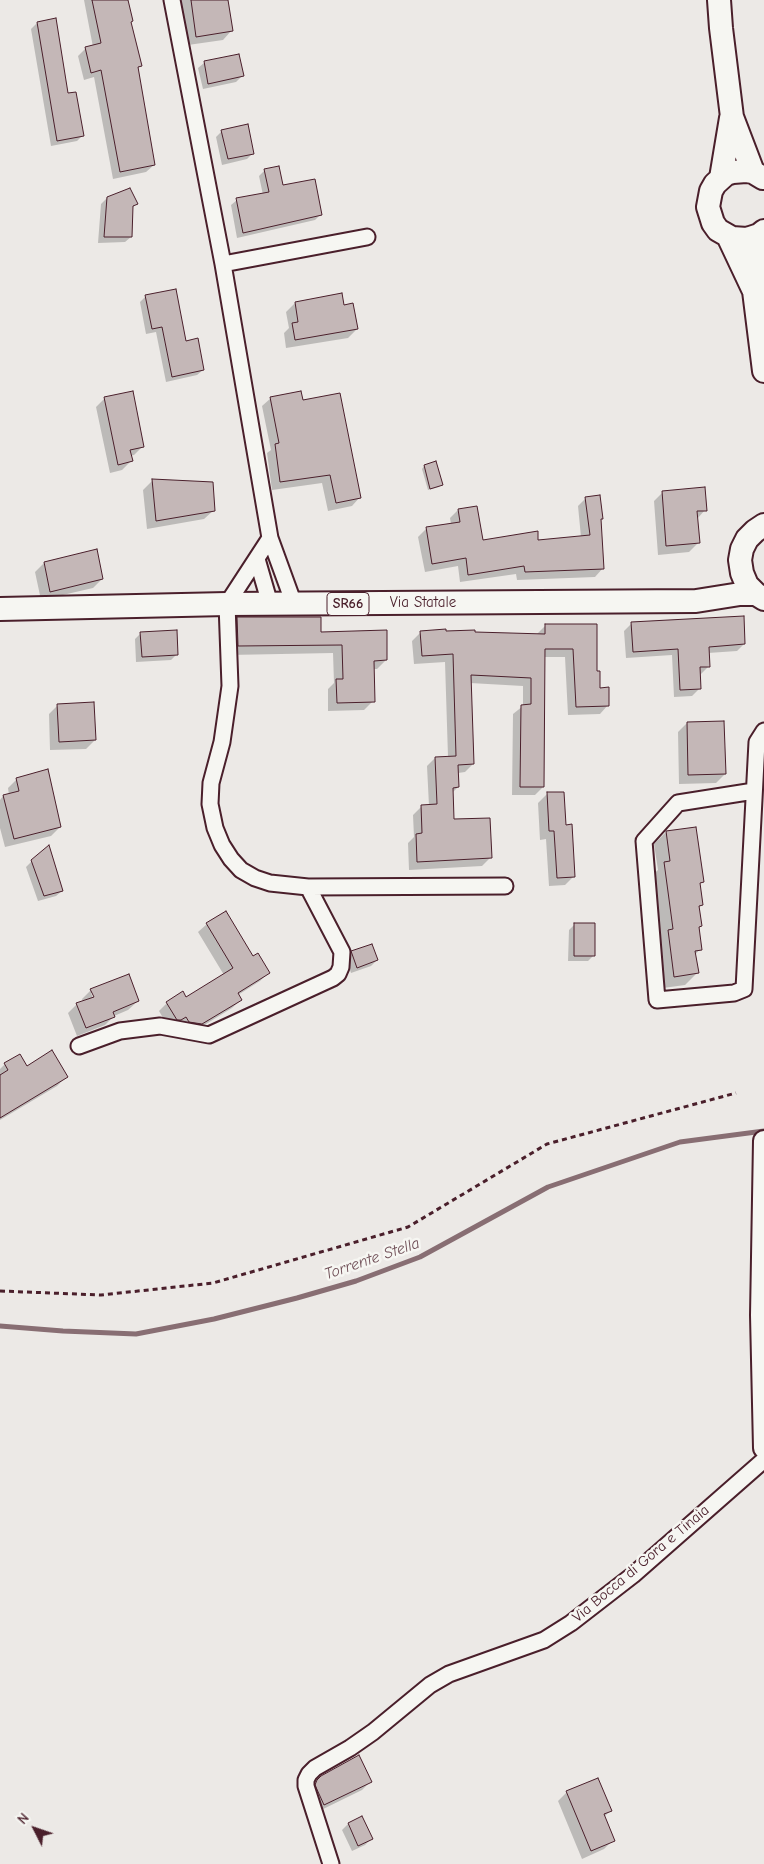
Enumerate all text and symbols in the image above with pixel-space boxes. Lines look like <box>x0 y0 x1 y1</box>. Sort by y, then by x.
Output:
road number: SR66 <box>327 592 369 616</box>
street label: Via Statale <box>390 594 456 612</box>
water label: Torrente Stella <box>322 1234 422 1284</box>
street label: Via Bocca di Gora e Tinaia <box>569 1501 713 1627</box>
north arrow <box>10 1804 60 1854</box>
text: N <box>14 1810 33 1828</box>

